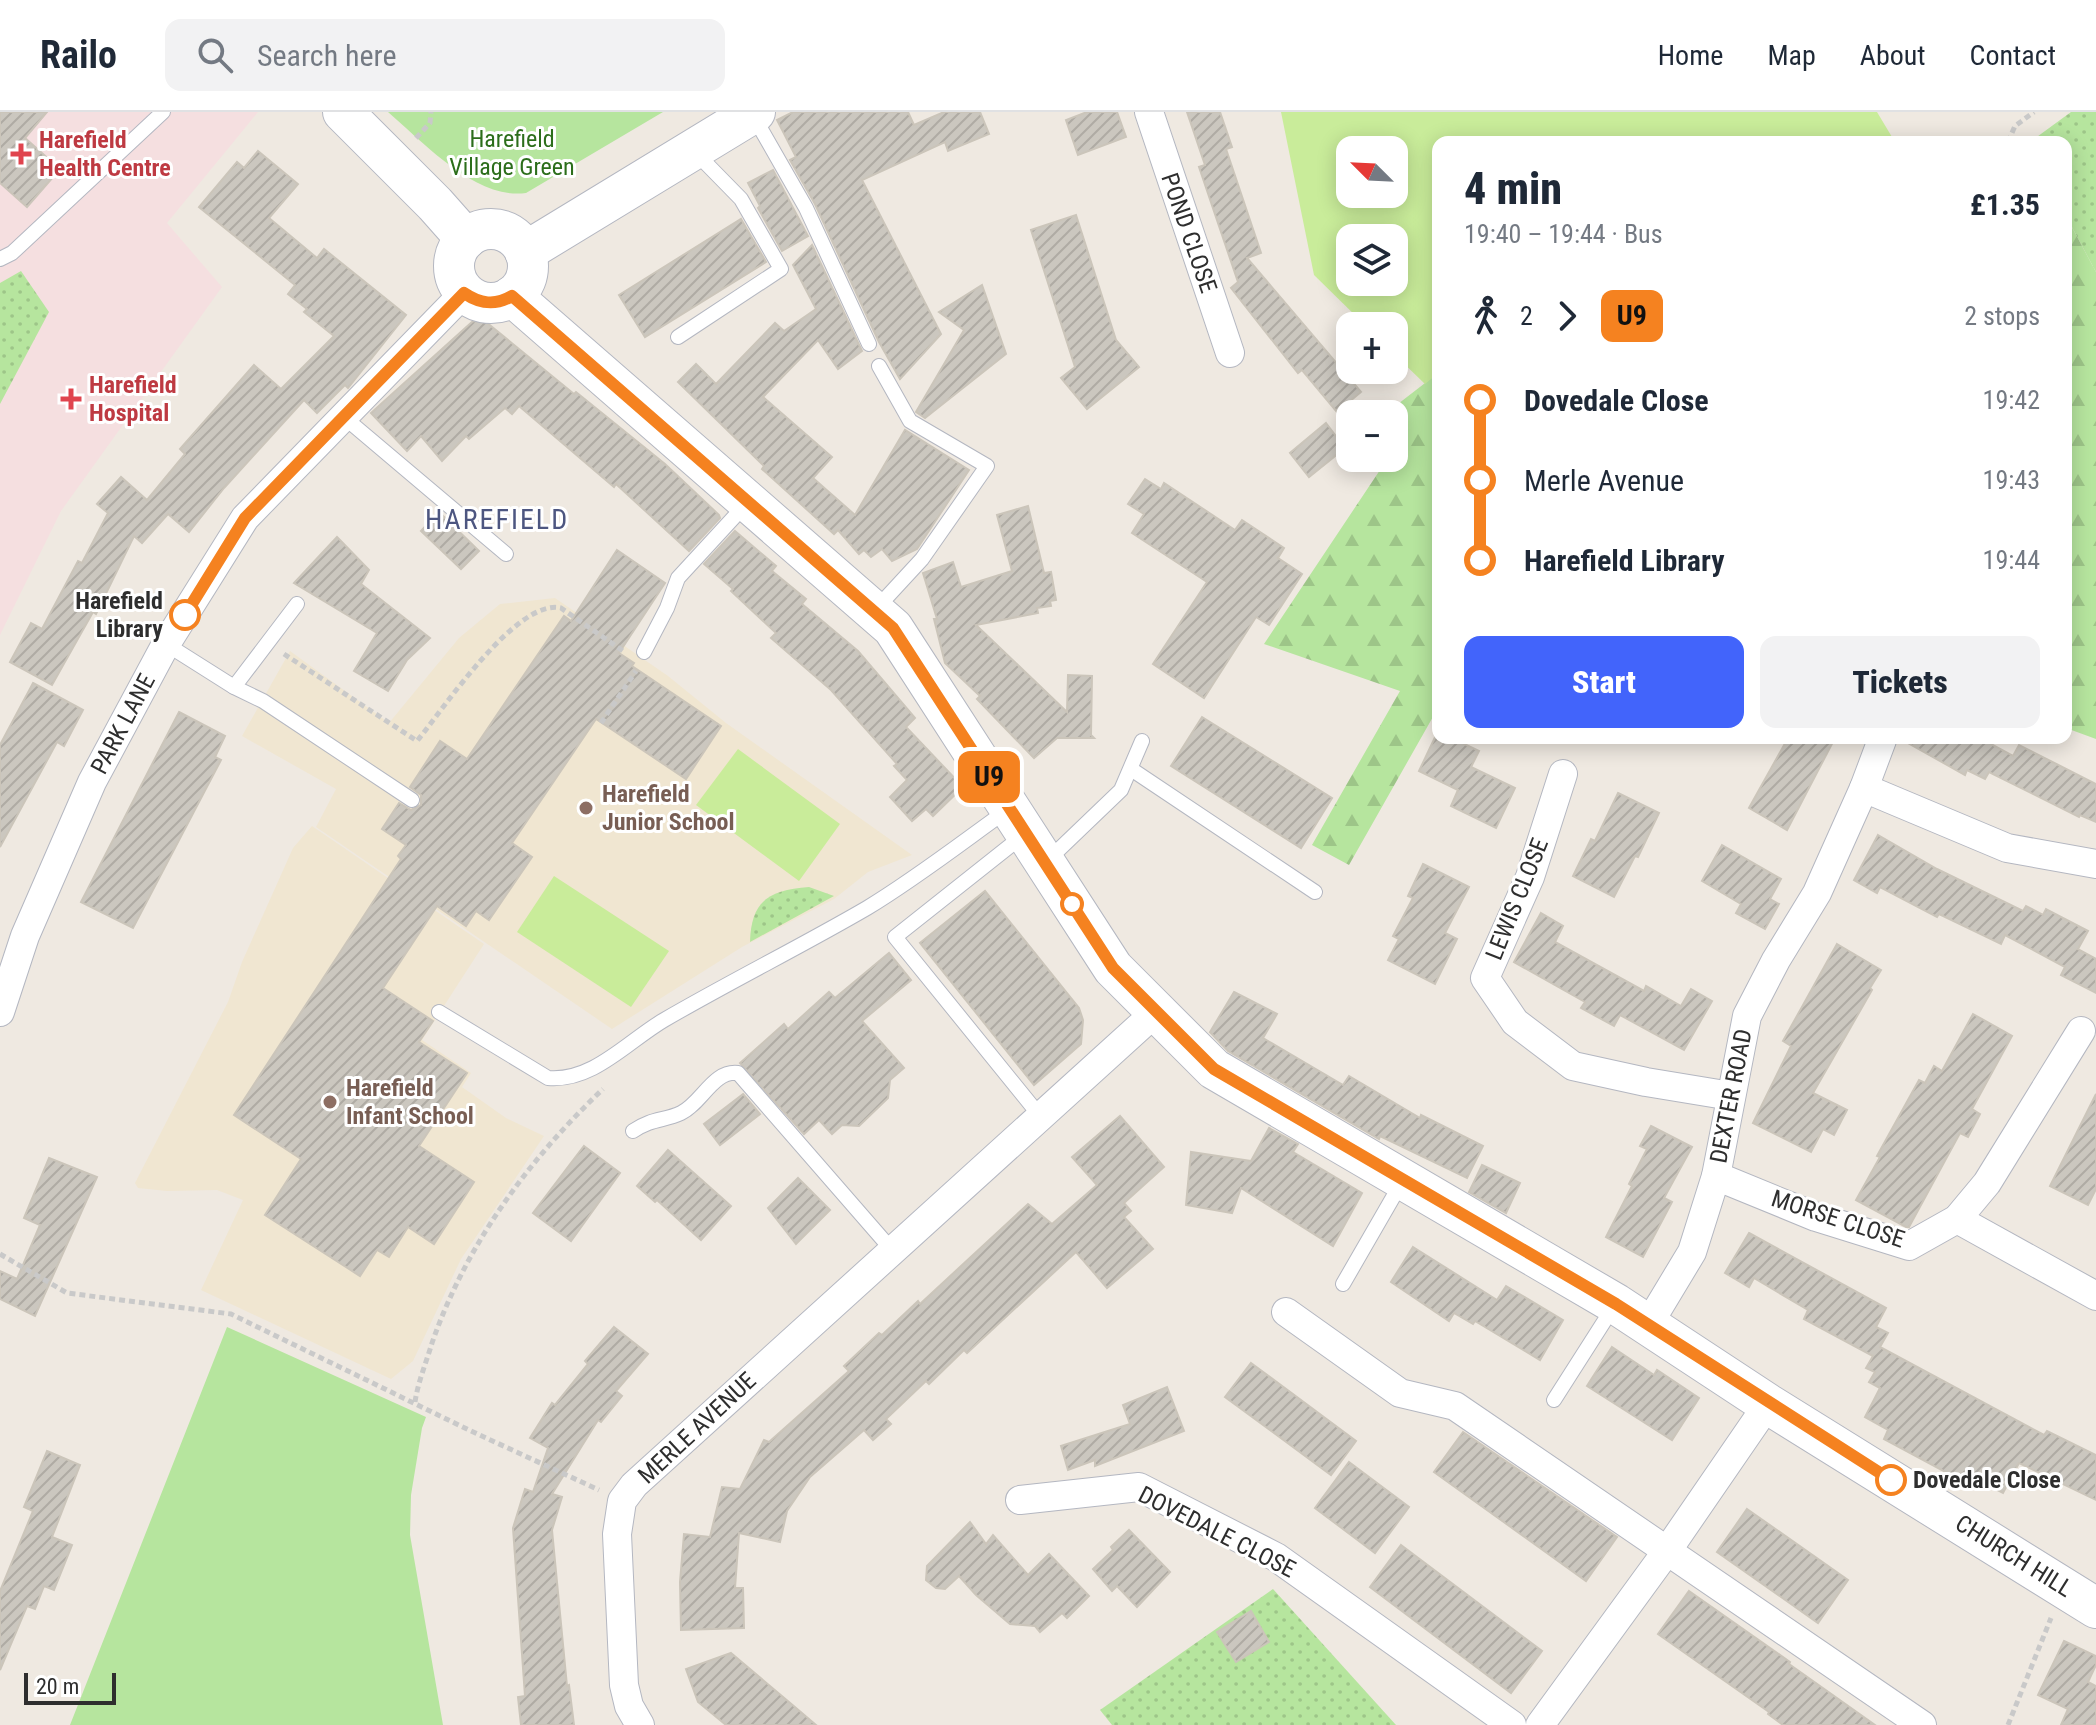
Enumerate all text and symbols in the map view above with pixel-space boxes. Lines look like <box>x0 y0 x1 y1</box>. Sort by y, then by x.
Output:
search box <box>165 19 725 91</box>
text: Railo <box>40 33 117 77</box>
icon: search <box>193 33 237 77</box>
text: Search here <box>257 38 397 73</box>
text: Home <box>1658 39 1723 72</box>
text: Map <box>1767 39 1816 72</box>
text: About <box>1860 39 1926 72</box>
text: Contact <box>1970 39 2056 72</box>
park label: Harefield Village Green <box>449 125 575 181</box>
place label: Harefield Health Centre <box>39 126 171 182</box>
north arrow <box>1336 136 1408 208</box>
map controls <box>1336 136 1408 472</box>
marker: Harefield Health Centre <box>10 143 32 165</box>
text: 4 min <box>1464 163 1562 215</box>
street label: POND CLOSE <box>1155 169 1223 297</box>
text: £1.35 <box>1970 187 2040 222</box>
text: 19:40 – 19:44 · Bus <box>1464 219 1663 249</box>
button: layers <box>1336 224 1408 296</box>
icon: walk <box>1464 294 1508 338</box>
icon: forward <box>1545 294 1589 338</box>
text: U9 <box>1617 299 1647 332</box>
text: 2 <box>1520 301 1533 331</box>
text: 2 stops <box>1964 301 2040 331</box>
button: + <box>1336 312 1408 384</box>
place label: Harefield Hospital <box>89 371 177 427</box>
text: Dovedale Close <box>1524 383 1709 418</box>
text: 19:42 <box>1983 385 2040 415</box>
marker: Harefield Hospital <box>60 388 82 410</box>
button: − <box>1336 400 1408 472</box>
text: Merle Avenue <box>1524 463 1684 498</box>
text: 19:43 <box>1983 465 2040 495</box>
district label: HAREFIELD <box>425 503 569 536</box>
text: Harefield Library <box>1524 543 1725 578</box>
text: 19:44 <box>1983 545 2040 575</box>
place label: Harefield Library <box>75 587 163 643</box>
marker: Harefield Library <box>170 600 200 630</box>
button: Start <box>1464 636 1744 728</box>
button: Tickets <box>1760 636 2040 728</box>
street label: PARK LANE <box>85 669 161 779</box>
line badge: U9 <box>953 751 1025 803</box>
text: U9 <box>974 760 1004 793</box>
place label: Harefield Junior School <box>602 780 735 836</box>
marker: Harefield Junior School <box>577 799 595 817</box>
street label: LEWIS CLOSE <box>1480 834 1554 964</box>
unlabelled marker <box>1061 893 1083 915</box>
street label: DEXTER ROAD <box>1704 1027 1758 1165</box>
place label: Harefield Infant School <box>346 1074 474 1130</box>
marker: Harefield Infant School <box>321 1093 339 1111</box>
street label: MORSE CLOSE <box>1768 1184 1908 1254</box>
street label: MERLE AVENUE <box>633 1367 761 1489</box>
marker: Dovedale Close <box>1876 1465 1906 1495</box>
place label: Dovedale Close <box>1913 1466 2061 1494</box>
street label: DOVEDALE CLOSE <box>1134 1480 1300 1584</box>
street label: CHURCH HILL <box>1950 1509 2078 1603</box>
scale bar <box>24 1669 116 1705</box>
text: 20 m <box>36 1674 79 1699</box>

